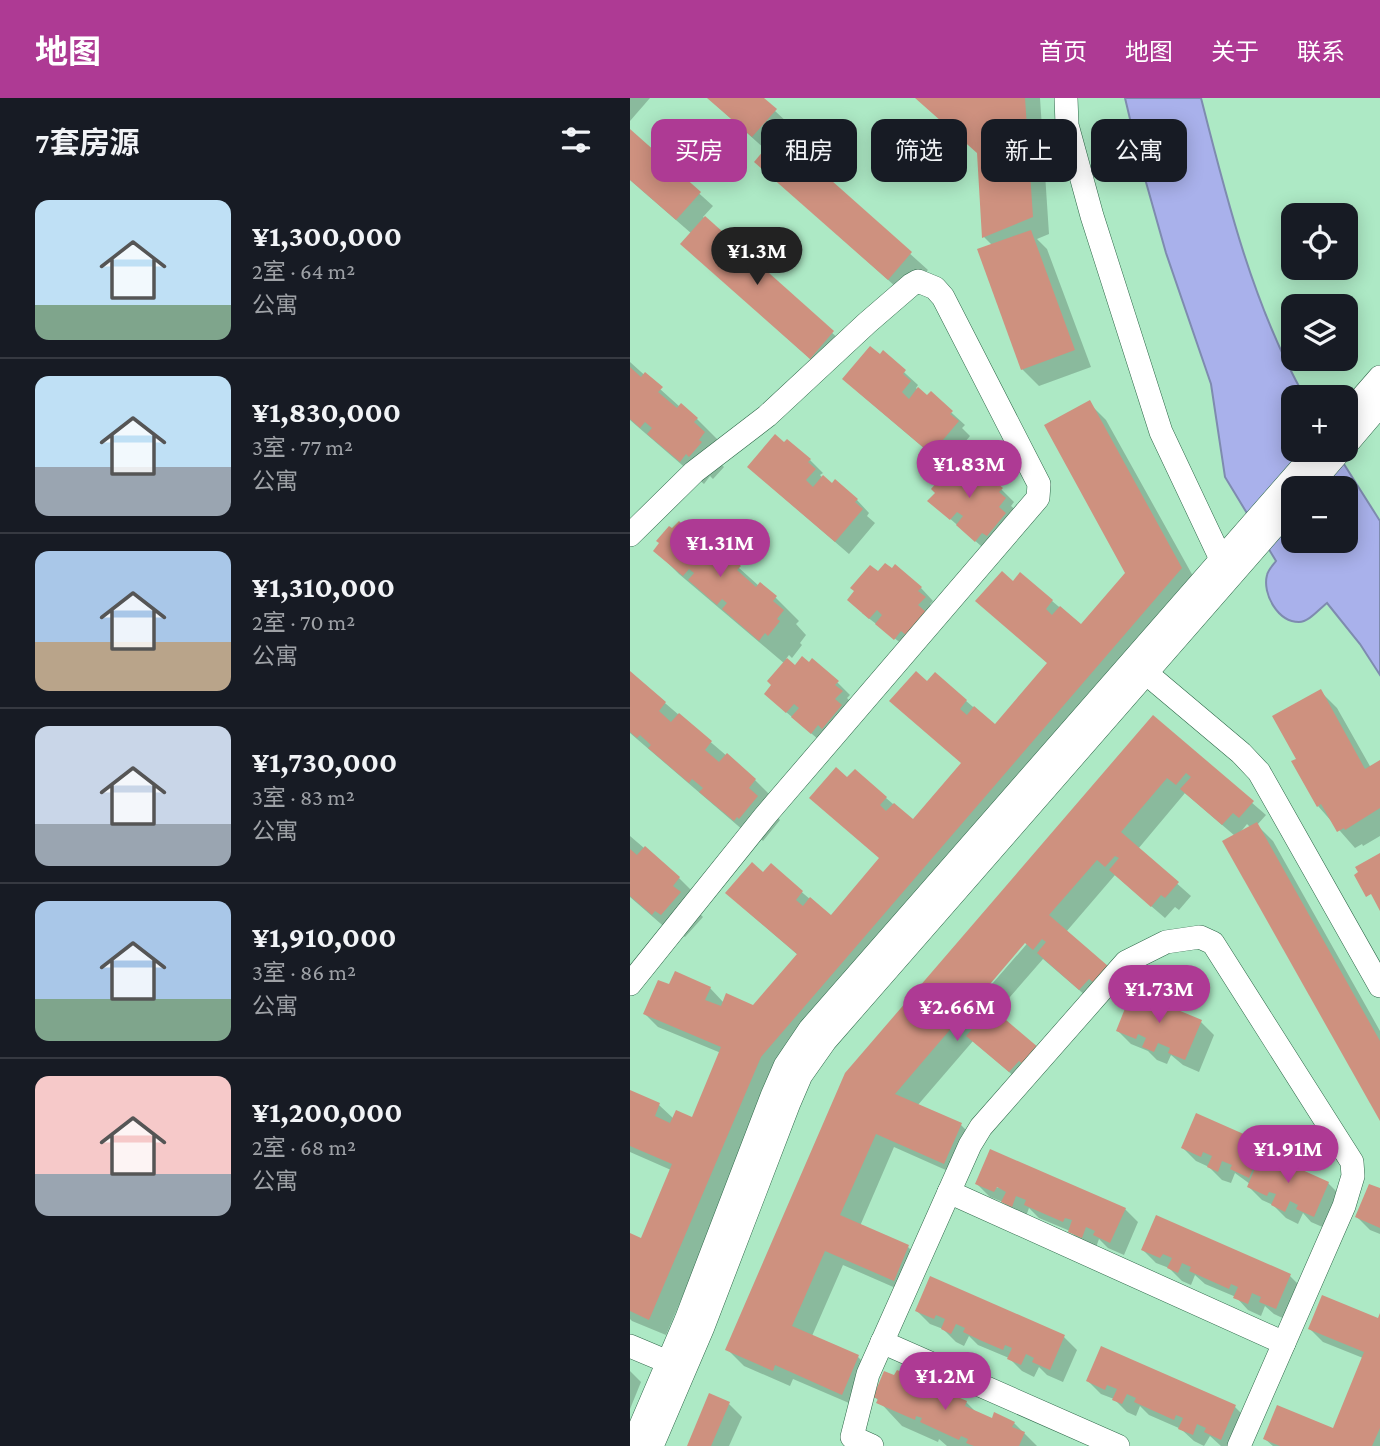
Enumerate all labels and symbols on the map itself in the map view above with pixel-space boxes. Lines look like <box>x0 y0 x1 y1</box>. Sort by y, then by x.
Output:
pin: ¥1.3M <box>708 228 806 287</box>
pin: ¥1.83M <box>912 440 1026 500</box>
pin: ¥1.31M <box>663 519 777 579</box>
pin: ¥1.73M <box>1102 965 1216 1025</box>
pin: ¥2.66M <box>900 984 1014 1043</box>
pin: ¥1.91M <box>1231 1126 1345 1185</box>
pin: ¥1.2M <box>896 1352 994 1412</box>

